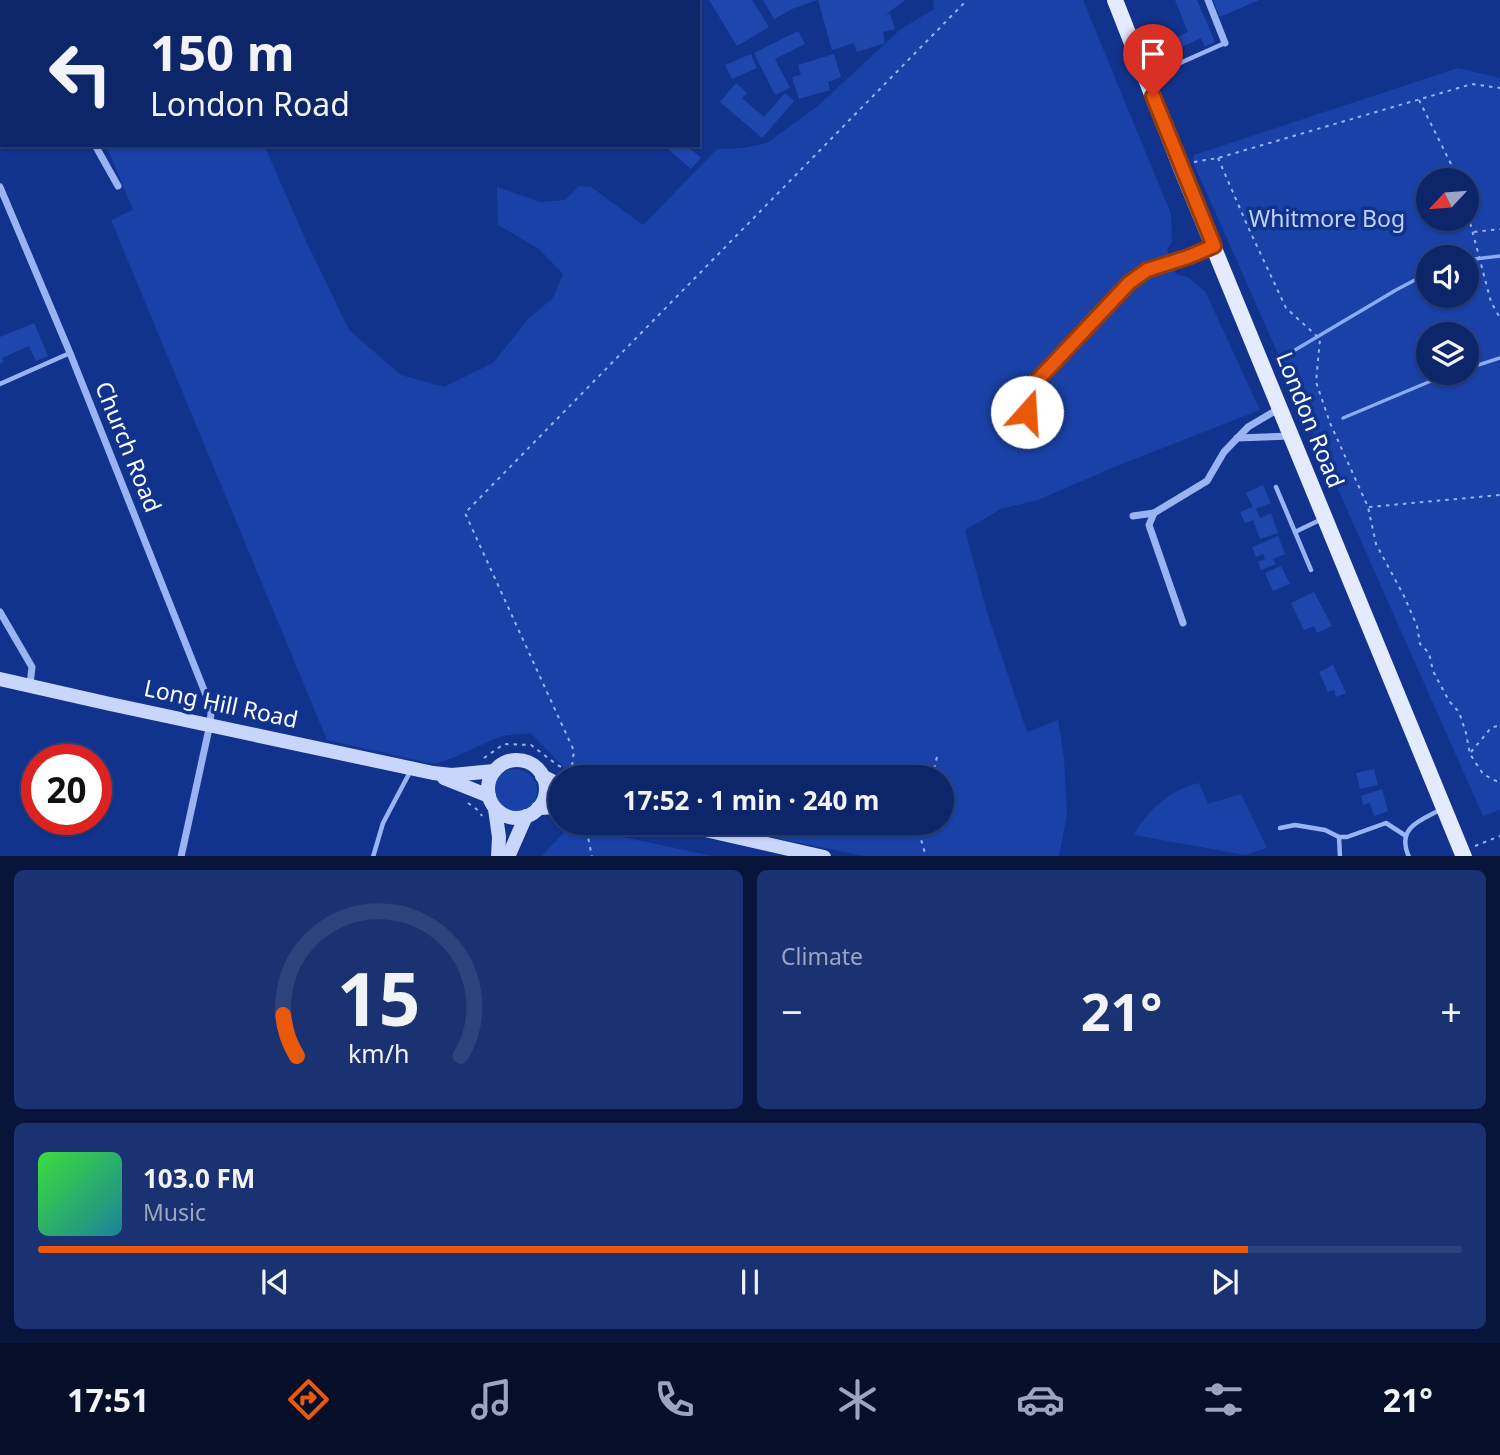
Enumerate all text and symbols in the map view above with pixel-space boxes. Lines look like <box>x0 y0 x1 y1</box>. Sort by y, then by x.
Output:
text: 150 m <box>150 19 295 85</box>
pin <box>1123 24 1183 96</box>
icon: left <box>35 28 126 119</box>
icon: arrive <box>1134 35 1172 73</box>
text: London Road <box>150 82 350 125</box>
north arrow <box>1416 168 1479 231</box>
map controls <box>1416 168 1479 385</box>
park label: Whitmore Bog <box>1249 202 1405 234</box>
button: sound <box>1416 245 1479 308</box>
button: layers <box>1416 322 1479 385</box>
street label: London Road <box>1269 347 1353 492</box>
position arrow <box>990 375 1064 449</box>
street label: Church Road <box>88 376 170 517</box>
street label: Long Hill Road <box>141 671 301 735</box>
speed limit sign: 20 <box>21 744 112 835</box>
text: 17:52 · 1 min · 240 m <box>623 782 879 818</box>
text: Climate <box>781 940 863 972</box>
text: 15 <box>337 948 420 1047</box>
text: 21° <box>1081 975 1162 1046</box>
text: − <box>781 985 803 1037</box>
text: + <box>1440 985 1462 1037</box>
text: km/h <box>348 1035 409 1069</box>
text: 103.0 FM <box>143 1160 255 1196</box>
text: Music <box>143 1196 206 1228</box>
icon: previous <box>256 1263 294 1301</box>
icon: pause <box>731 1263 769 1301</box>
icon: next <box>1206 1263 1244 1301</box>
icon: directions <box>284 1375 333 1424</box>
icon: music <box>467 1375 516 1424</box>
icon: phone <box>650 1375 699 1424</box>
icon: climate <box>833 1375 882 1424</box>
icon: car <box>1016 1375 1065 1424</box>
icon: filters <box>1199 1375 1248 1424</box>
text: 17:51 <box>67 1378 149 1421</box>
text: 21° <box>1383 1378 1433 1421</box>

